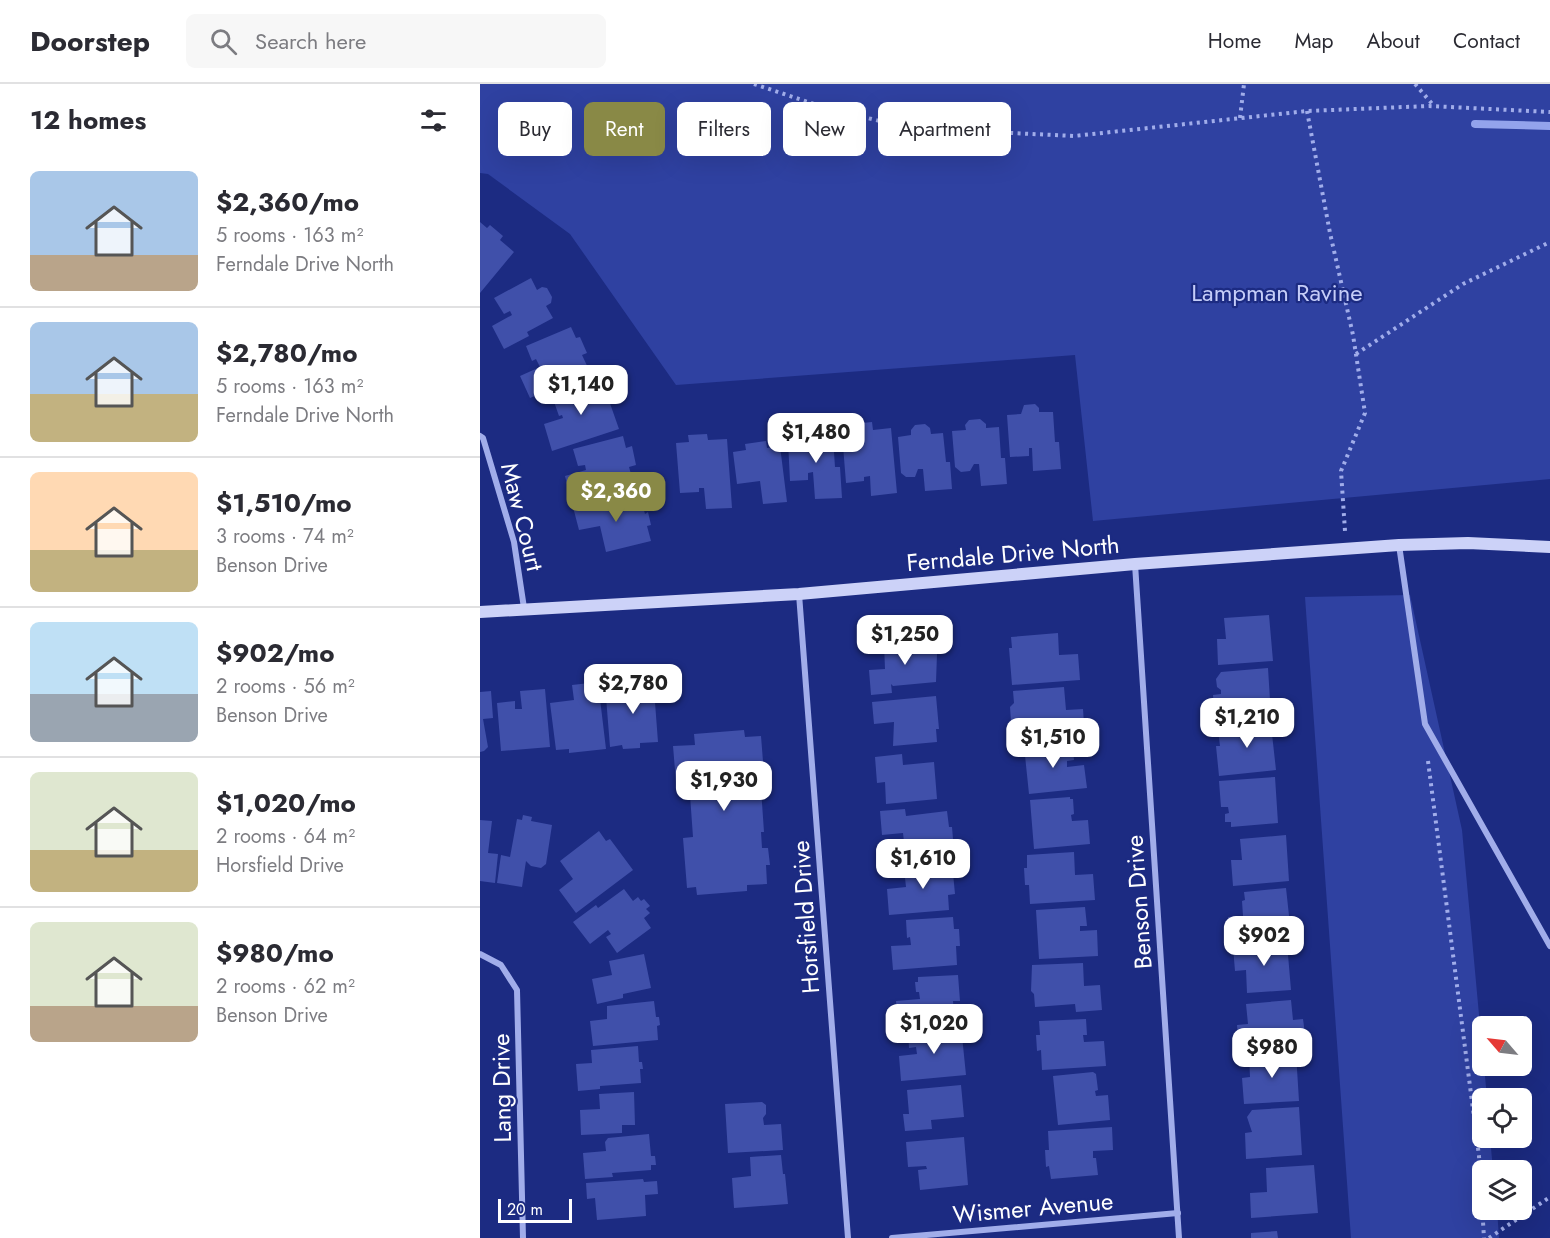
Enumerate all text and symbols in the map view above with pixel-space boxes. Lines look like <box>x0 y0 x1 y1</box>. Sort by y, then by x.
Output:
search box <box>186 14 606 68</box>
text: Doorstep <box>30 21 150 62</box>
icon: search <box>207 25 240 58</box>
text: Search here <box>255 25 366 57</box>
text: Home <box>1208 26 1261 56</box>
text: Map <box>1294 26 1334 56</box>
text: About <box>1367 26 1420 56</box>
text: Contact <box>1453 26 1520 56</box>
text: 12 homes <box>30 101 146 139</box>
chip: Buy <box>498 102 572 156</box>
chip: Rent <box>584 102 665 156</box>
chip: Filters <box>677 102 771 156</box>
chip: New <box>783 102 866 156</box>
chip: Apartment <box>878 102 1011 156</box>
icon: filters <box>417 104 450 137</box>
text: $2,360/mo <box>216 183 359 221</box>
icon: home <box>78 195 150 267</box>
text: 5 rooms · 163 m² <box>216 221 363 250</box>
text: Ferndale Drive North <box>216 250 394 279</box>
park label: Lampman Ravine <box>1191 275 1363 310</box>
text: $2,780/mo <box>216 334 358 372</box>
icon: home <box>78 346 150 418</box>
pin: $1,140 <box>532 365 630 416</box>
text: $1,140 <box>548 370 614 399</box>
text: 5 rooms · 163 m² <box>216 372 363 401</box>
text: Ferndale Drive North <box>216 401 394 430</box>
pin: $1,480 <box>767 413 865 464</box>
text: $1,480 <box>782 418 850 447</box>
street label: Maw Court <box>492 459 553 575</box>
pin: $2,360 <box>567 472 665 523</box>
text: $2,360 <box>580 477 652 506</box>
text: $1,510/mo <box>216 484 352 522</box>
icon: home <box>78 496 150 568</box>
text: 3 rooms · 74 m² <box>216 522 354 551</box>
street label: Ferndale Drive North <box>905 527 1121 580</box>
text: Benson Drive <box>216 551 328 580</box>
pin: $1,250 <box>856 615 954 666</box>
text: $1,250 <box>871 620 939 649</box>
text: $902/mo <box>216 634 334 672</box>
icon: home <box>78 646 150 718</box>
pin: $2,780 <box>584 664 682 715</box>
text: $2,780 <box>598 669 668 698</box>
text: 2 rooms · 56 m² <box>216 672 355 701</box>
pin: $1,210 <box>1198 698 1296 749</box>
text: Benson Drive <box>216 701 328 730</box>
text: $1,210 <box>1214 703 1280 732</box>
pin: $1,510 <box>1004 718 1102 769</box>
text: $1,510 <box>1020 723 1086 752</box>
pin: $1,930 <box>675 761 773 812</box>
text: $1,930 <box>690 766 758 795</box>
text: $1,020/mo <box>216 784 356 822</box>
icon: home <box>78 796 150 868</box>
text: 2 rooms · 64 m² <box>216 822 355 851</box>
street label: Benson Drive <box>1116 834 1161 970</box>
street label: Horsfield Drive <box>783 839 828 995</box>
pin: $1,610 <box>874 839 972 890</box>
text: $1,610 <box>890 844 956 873</box>
text: Horsfield Drive <box>216 851 344 880</box>
pin: $902 <box>1228 916 1300 967</box>
text: $902 <box>1238 921 1290 950</box>
text: $980/mo <box>216 934 334 972</box>
icon: home <box>78 946 150 1018</box>
text: 2 rooms · 62 m² <box>216 972 355 1001</box>
text: Benson Drive <box>216 1001 328 1030</box>
pin: $1,020 <box>885 1004 983 1055</box>
text: $1,020 <box>900 1009 968 1038</box>
north arrow <box>1472 1016 1532 1076</box>
map controls <box>1472 1016 1532 1220</box>
pin: $980 <box>1236 1028 1308 1079</box>
street label: Lang Drive <box>483 1033 520 1143</box>
text: $980 <box>1246 1033 1298 1062</box>
button: locate <box>1472 1088 1532 1148</box>
button: layers <box>1472 1160 1532 1220</box>
street label: Wismer Avenue <box>951 1183 1115 1232</box>
scale bar <box>498 1196 572 1224</box>
text: 20 m <box>507 1198 543 1221</box>

